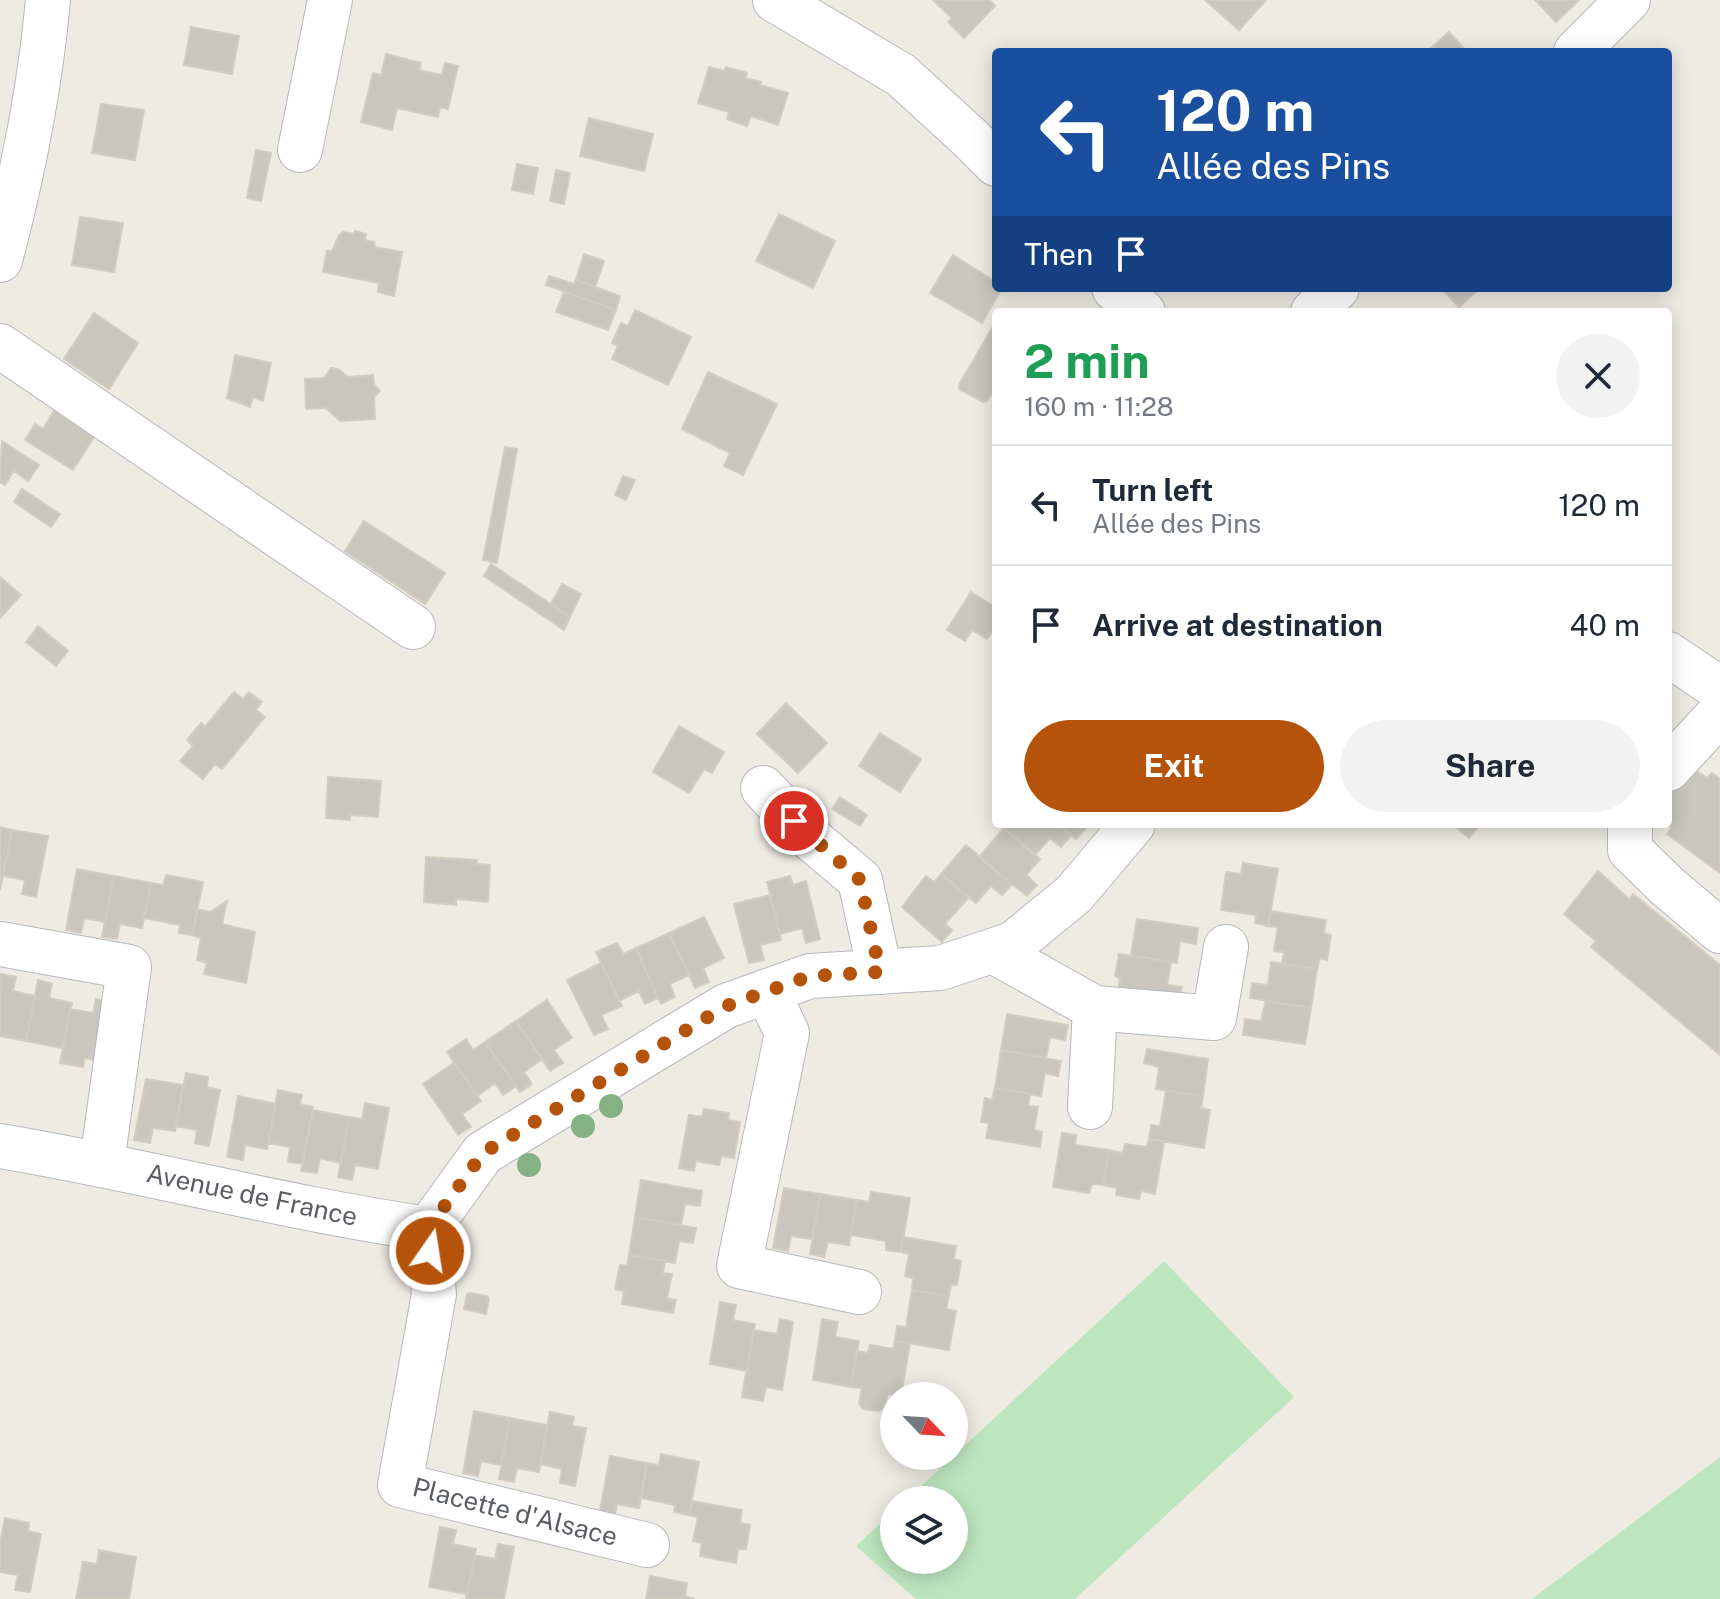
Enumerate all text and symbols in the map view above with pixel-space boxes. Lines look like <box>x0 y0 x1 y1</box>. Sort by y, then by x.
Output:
text: 120 m <box>1156 78 1314 144</box>
icon: left <box>1024 80 1128 184</box>
text: Allée des Pins <box>1156 145 1390 187</box>
icon: arrive <box>1109 232 1153 276</box>
text: Then <box>1024 236 1093 272</box>
text: 2 min <box>1024 332 1150 389</box>
button: close <box>1556 334 1640 418</box>
text: 160 m · 11:28 <box>1024 391 1174 422</box>
text: Turn left <box>1092 472 1213 508</box>
icon: left <box>1024 483 1068 527</box>
text: 120 m <box>1558 487 1640 523</box>
text: Allée des Pins <box>1092 508 1261 539</box>
icon: arrive <box>1024 603 1068 647</box>
text: Arrive at destination <box>1092 607 1383 643</box>
text: 40 m <box>1570 607 1640 643</box>
button: Exit <box>1024 720 1324 812</box>
button: Share <box>1340 720 1640 812</box>
pin <box>760 787 828 855</box>
icon: arrive <box>772 799 816 843</box>
street label: Avenue de France <box>144 1157 360 1232</box>
position arrow <box>388 1209 472 1293</box>
north arrow <box>880 1382 968 1470</box>
map controls <box>880 1382 968 1574</box>
street label: Placette d'Alsace <box>409 1471 621 1552</box>
button: layers <box>880 1486 968 1574</box>

